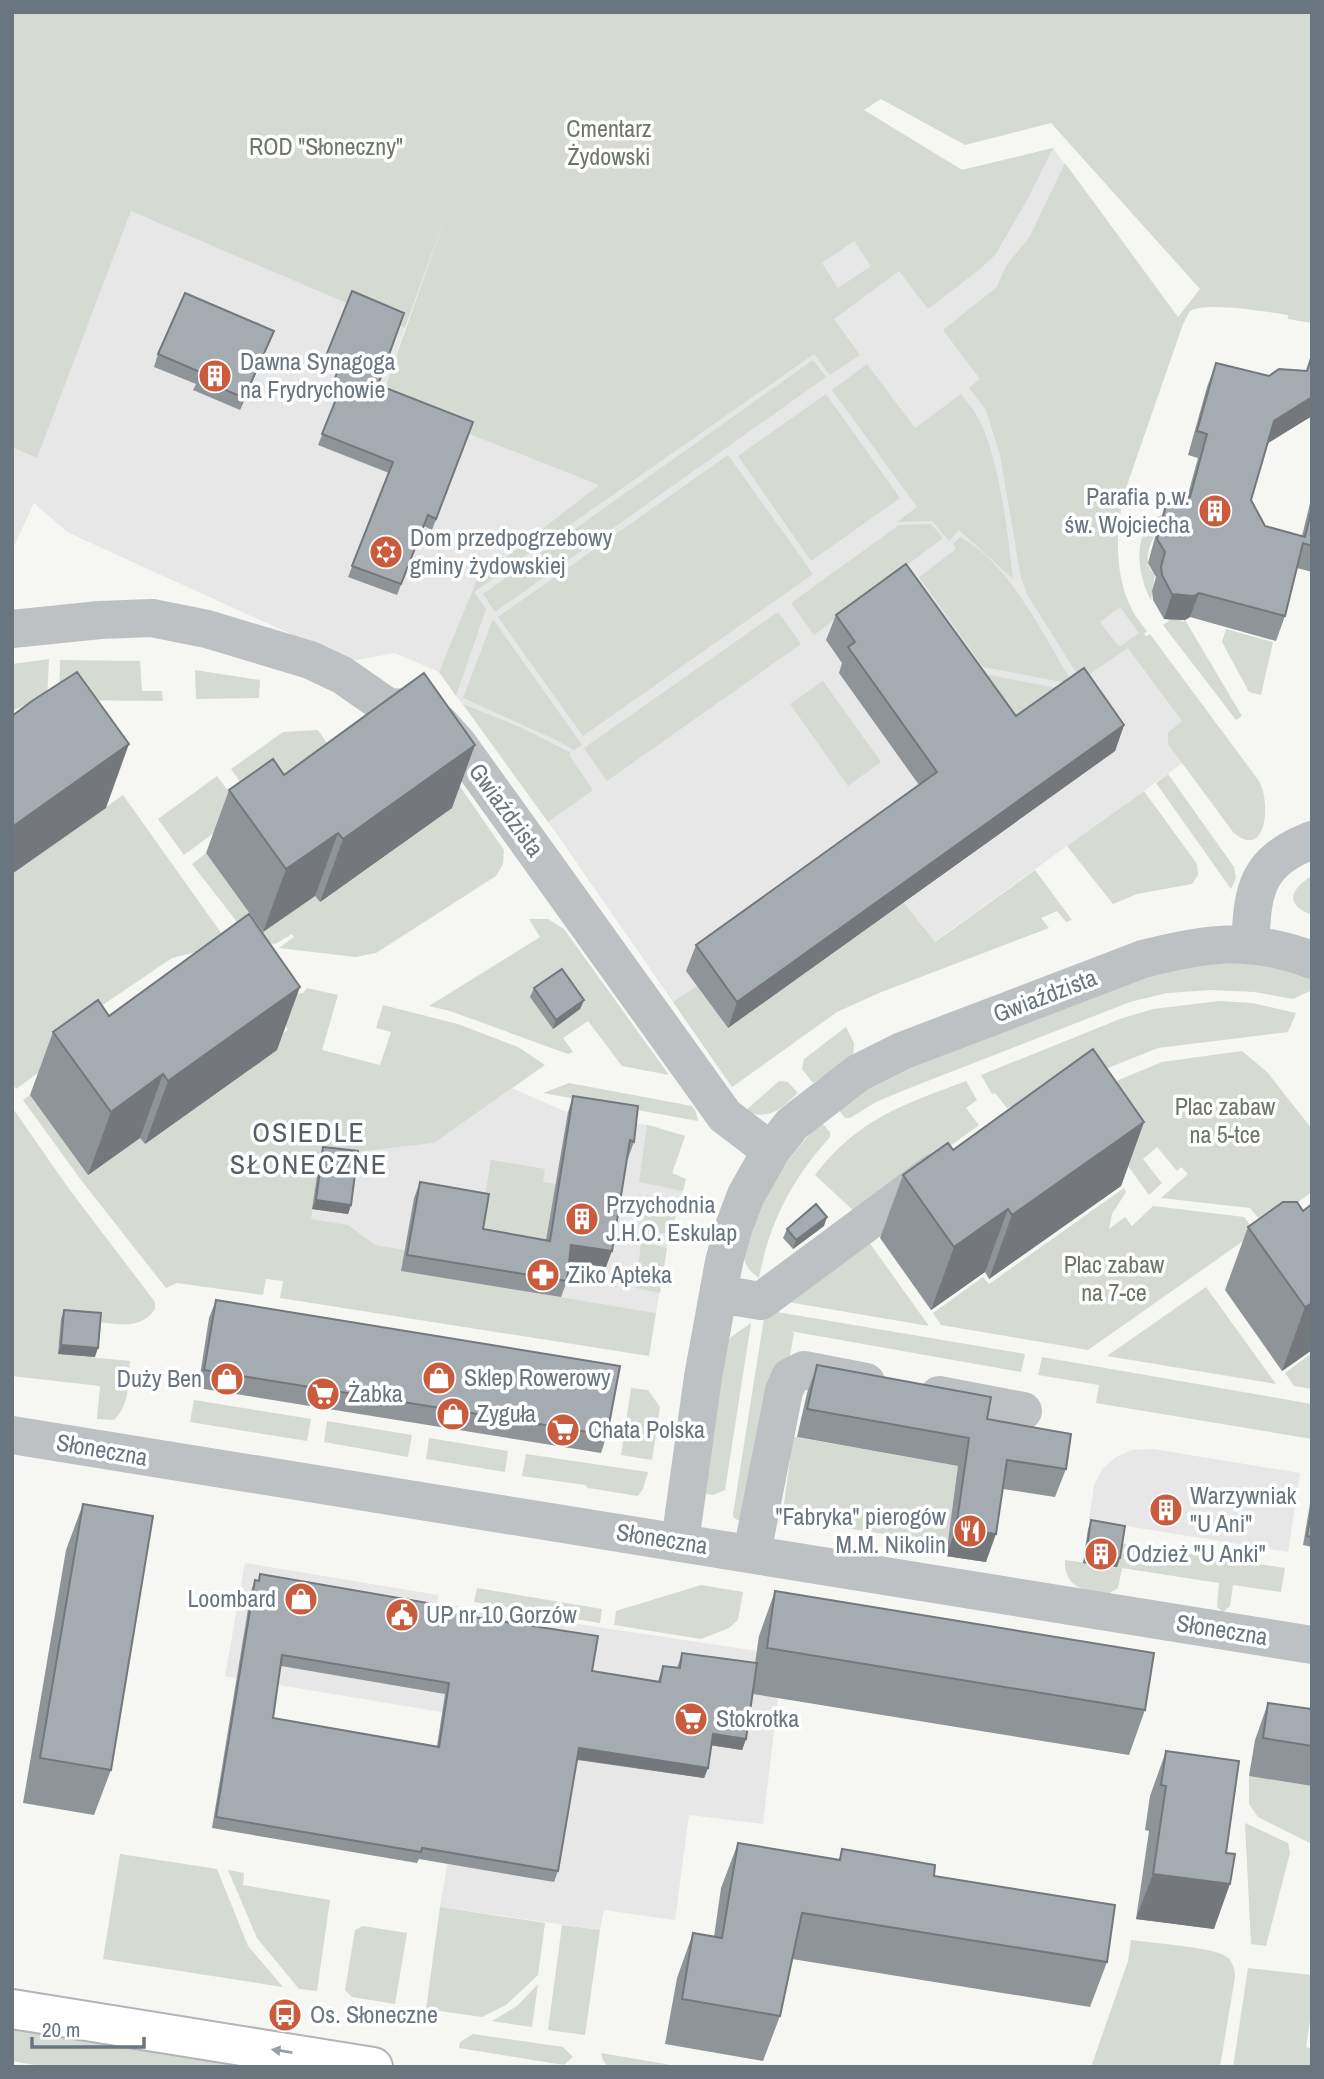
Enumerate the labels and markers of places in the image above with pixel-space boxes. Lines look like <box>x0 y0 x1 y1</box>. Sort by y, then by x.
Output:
place label: Dawna Synagoga na Frydrychowie <box>240 345 395 405</box>
building icon: Dawna Synagoga na Frydrychowie <box>196 357 234 395</box>
place label: Parafia p.w. św. Wojciecha <box>1065 480 1190 540</box>
building icon: Parafia p.w. św. Wojciecha <box>1196 492 1234 530</box>
place label: Dom przedpogrzebowy gminy żydowskiej <box>410 521 613 581</box>
synagogue icon: Dom przedpogrzebowy gminy żydowskiej <box>367 533 405 571</box>
place label: Przychodnia J.H.O. Eskulap <box>606 1188 737 1248</box>
building icon: Przychodnia J.H.O. Eskulap <box>563 1200 601 1238</box>
pharmacy icon: Ziko Apteka <box>524 1256 562 1294</box>
place label: Ziko Apteka <box>568 1258 672 1290</box>
shop icon: Sklep Rowerowy <box>420 1359 458 1397</box>
shop icon: Duży Ben <box>208 1360 246 1398</box>
place label: Sklep Rowerowy <box>464 1361 611 1393</box>
place label: Duży Ben <box>117 1362 202 1394</box>
supermarket icon: Żabka <box>304 1375 342 1413</box>
place label: Żabka <box>348 1377 403 1409</box>
shop icon: Zyguła <box>434 1395 472 1433</box>
place label: Zyguła <box>477 1397 536 1429</box>
supermarket icon: Chata Polska <box>544 1411 582 1449</box>
place label: Chata Polska <box>588 1413 705 1445</box>
place label: Warzywniak "U Ani" <box>1190 1479 1297 1539</box>
building icon: Warzywniak "U Ani" <box>1147 1491 1185 1529</box>
place label: "Fabryka" pierogów M.M. Nikolin <box>775 1500 947 1560</box>
restaurant icon: "Fabryka" pierogów M.M. Nikolin <box>951 1512 989 1550</box>
building icon: Odzież "U Anki" <box>1082 1535 1120 1573</box>
place label: Odzież "U Anki" <box>1126 1537 1266 1569</box>
shop icon: Loombard <box>282 1580 320 1618</box>
place label: Loombard <box>187 1582 276 1614</box>
public building icon: UP nr 10 Gorzów <box>383 1596 421 1634</box>
place label: UP nr 10 Gorzów <box>426 1598 577 1630</box>
supermarket icon: Stokrotka <box>672 1700 710 1738</box>
place label: Stokrotka <box>716 1702 799 1734</box>
bus stop icon: Os. Słoneczne <box>266 1996 304 2034</box>
place label: Os. Słoneczne <box>310 1998 438 2030</box>

